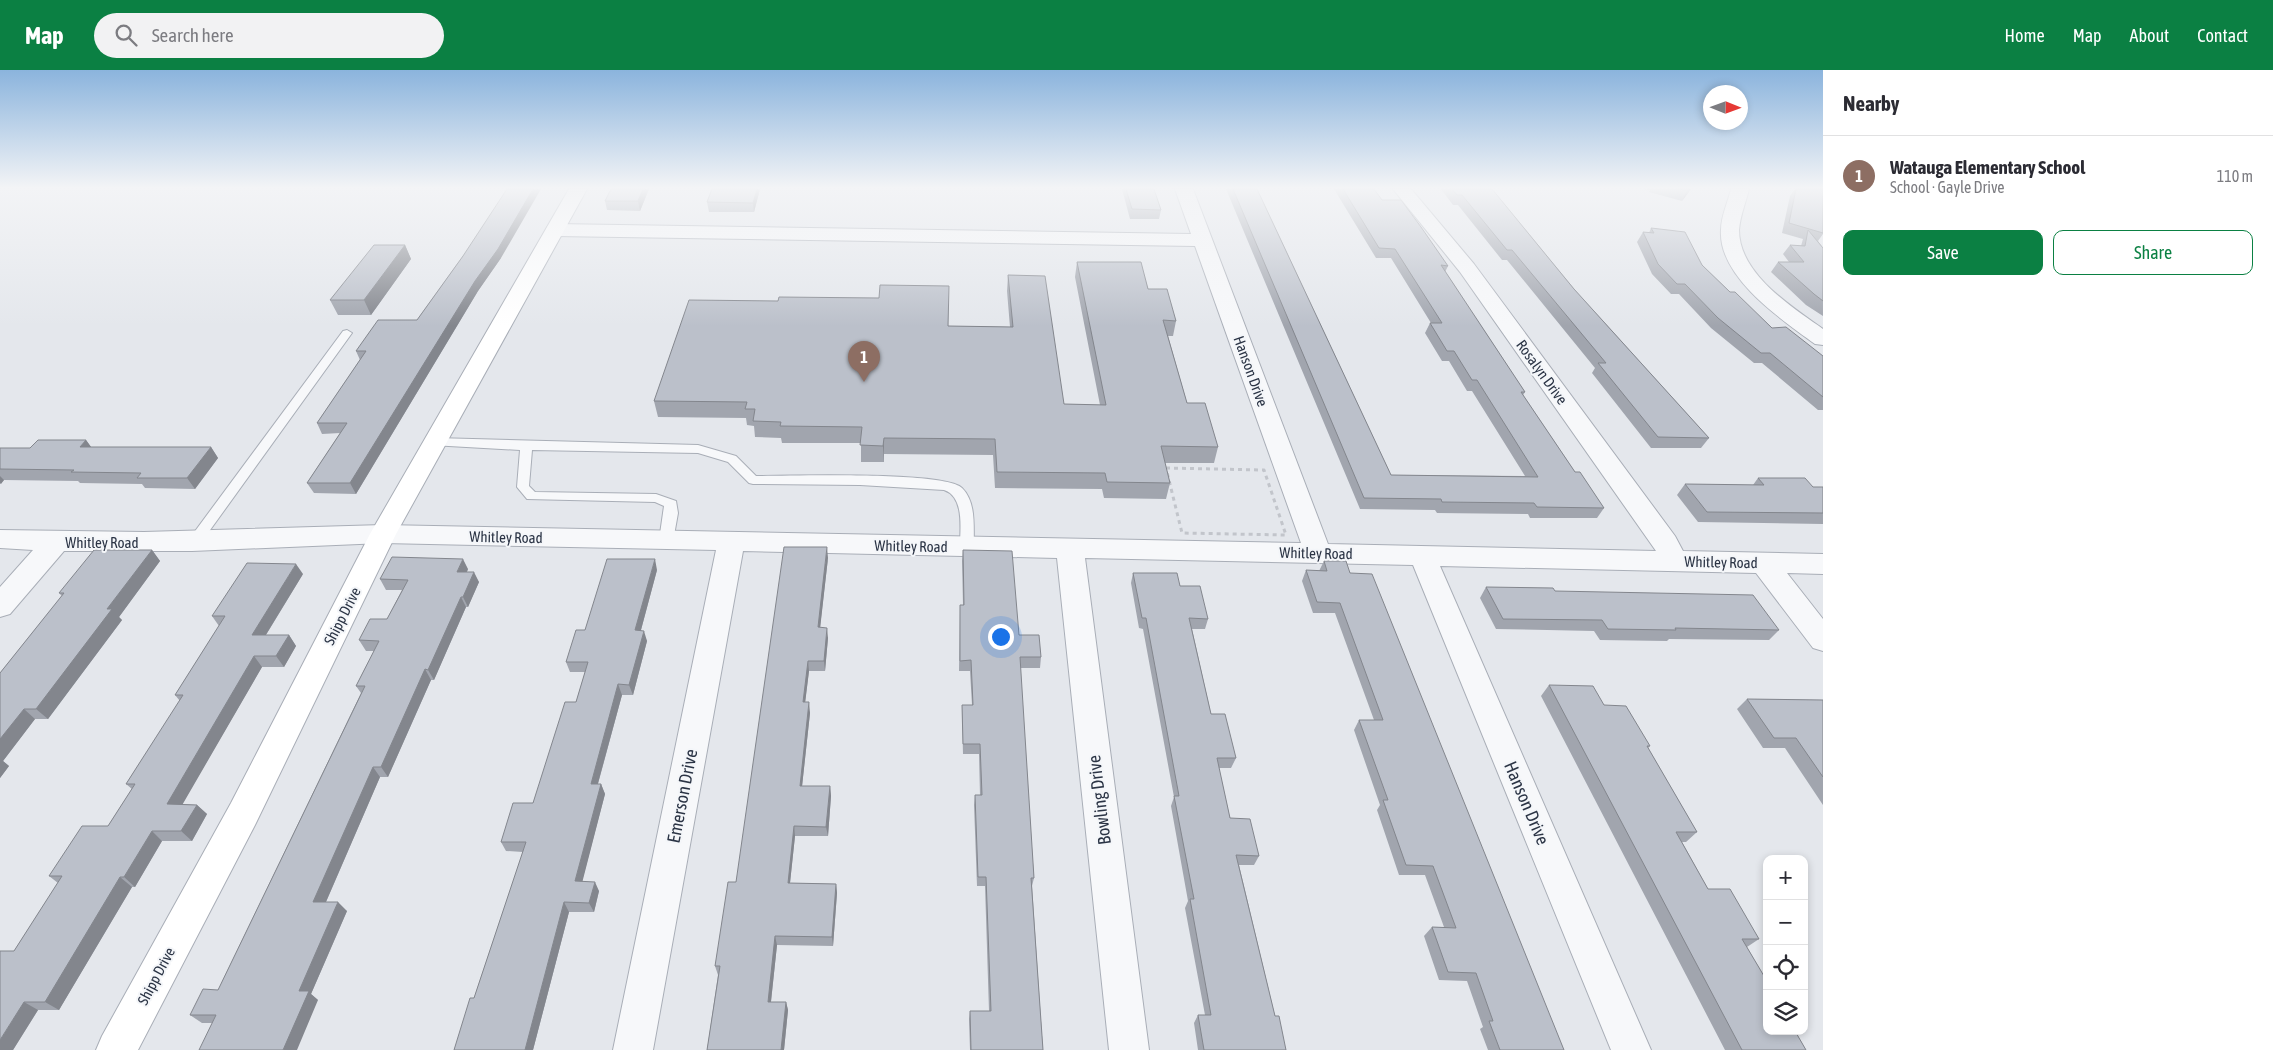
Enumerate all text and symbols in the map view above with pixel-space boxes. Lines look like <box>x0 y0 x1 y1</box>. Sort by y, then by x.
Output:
search box <box>94 13 444 58</box>
icon: search <box>112 21 140 49</box>
text: Map <box>25 22 64 49</box>
text: Search here <box>152 24 234 46</box>
text: Home <box>2005 25 2045 46</box>
text: Map <box>2073 25 2102 46</box>
text: About <box>2130 25 2169 46</box>
text: Contact <box>2197 25 2248 46</box>
north arrow <box>1703 85 1748 130</box>
text: Nearby <box>1843 91 1899 115</box>
text: Watauga Elementary School <box>1890 156 2085 178</box>
text: 1 <box>1855 167 1863 185</box>
text: 110 m <box>2217 167 2253 185</box>
text: School · Gayle Drive <box>1890 178 2005 196</box>
button: Save <box>1843 230 2043 275</box>
button: Share <box>2053 230 2253 275</box>
street label: Hanson Drive <box>1230 333 1272 409</box>
street label: Rosalyn Drive <box>1513 337 1571 408</box>
pin: 1 <box>848 341 880 382</box>
street label: Whitley Road <box>469 528 543 546</box>
street label: Whitley Road <box>65 534 139 551</box>
street label: Whitley Road <box>874 537 948 555</box>
street label: Whitley Road <box>1279 544 1353 562</box>
street label: Whitley Road <box>1684 553 1758 571</box>
street label: Shipp Drive <box>320 584 364 648</box>
your location <box>988 624 1014 650</box>
street label: Emerson Drive <box>663 747 701 845</box>
street label: Bowling Drive <box>1083 754 1115 846</box>
street label: Hanson Drive <box>1500 758 1554 848</box>
map controls <box>1763 855 1808 1035</box>
button: + <box>1763 855 1808 900</box>
button: − <box>1763 900 1808 945</box>
street label: Shipp Drive <box>134 944 178 1008</box>
button: locate <box>1763 945 1808 990</box>
button: layers <box>1763 990 1808 1035</box>

